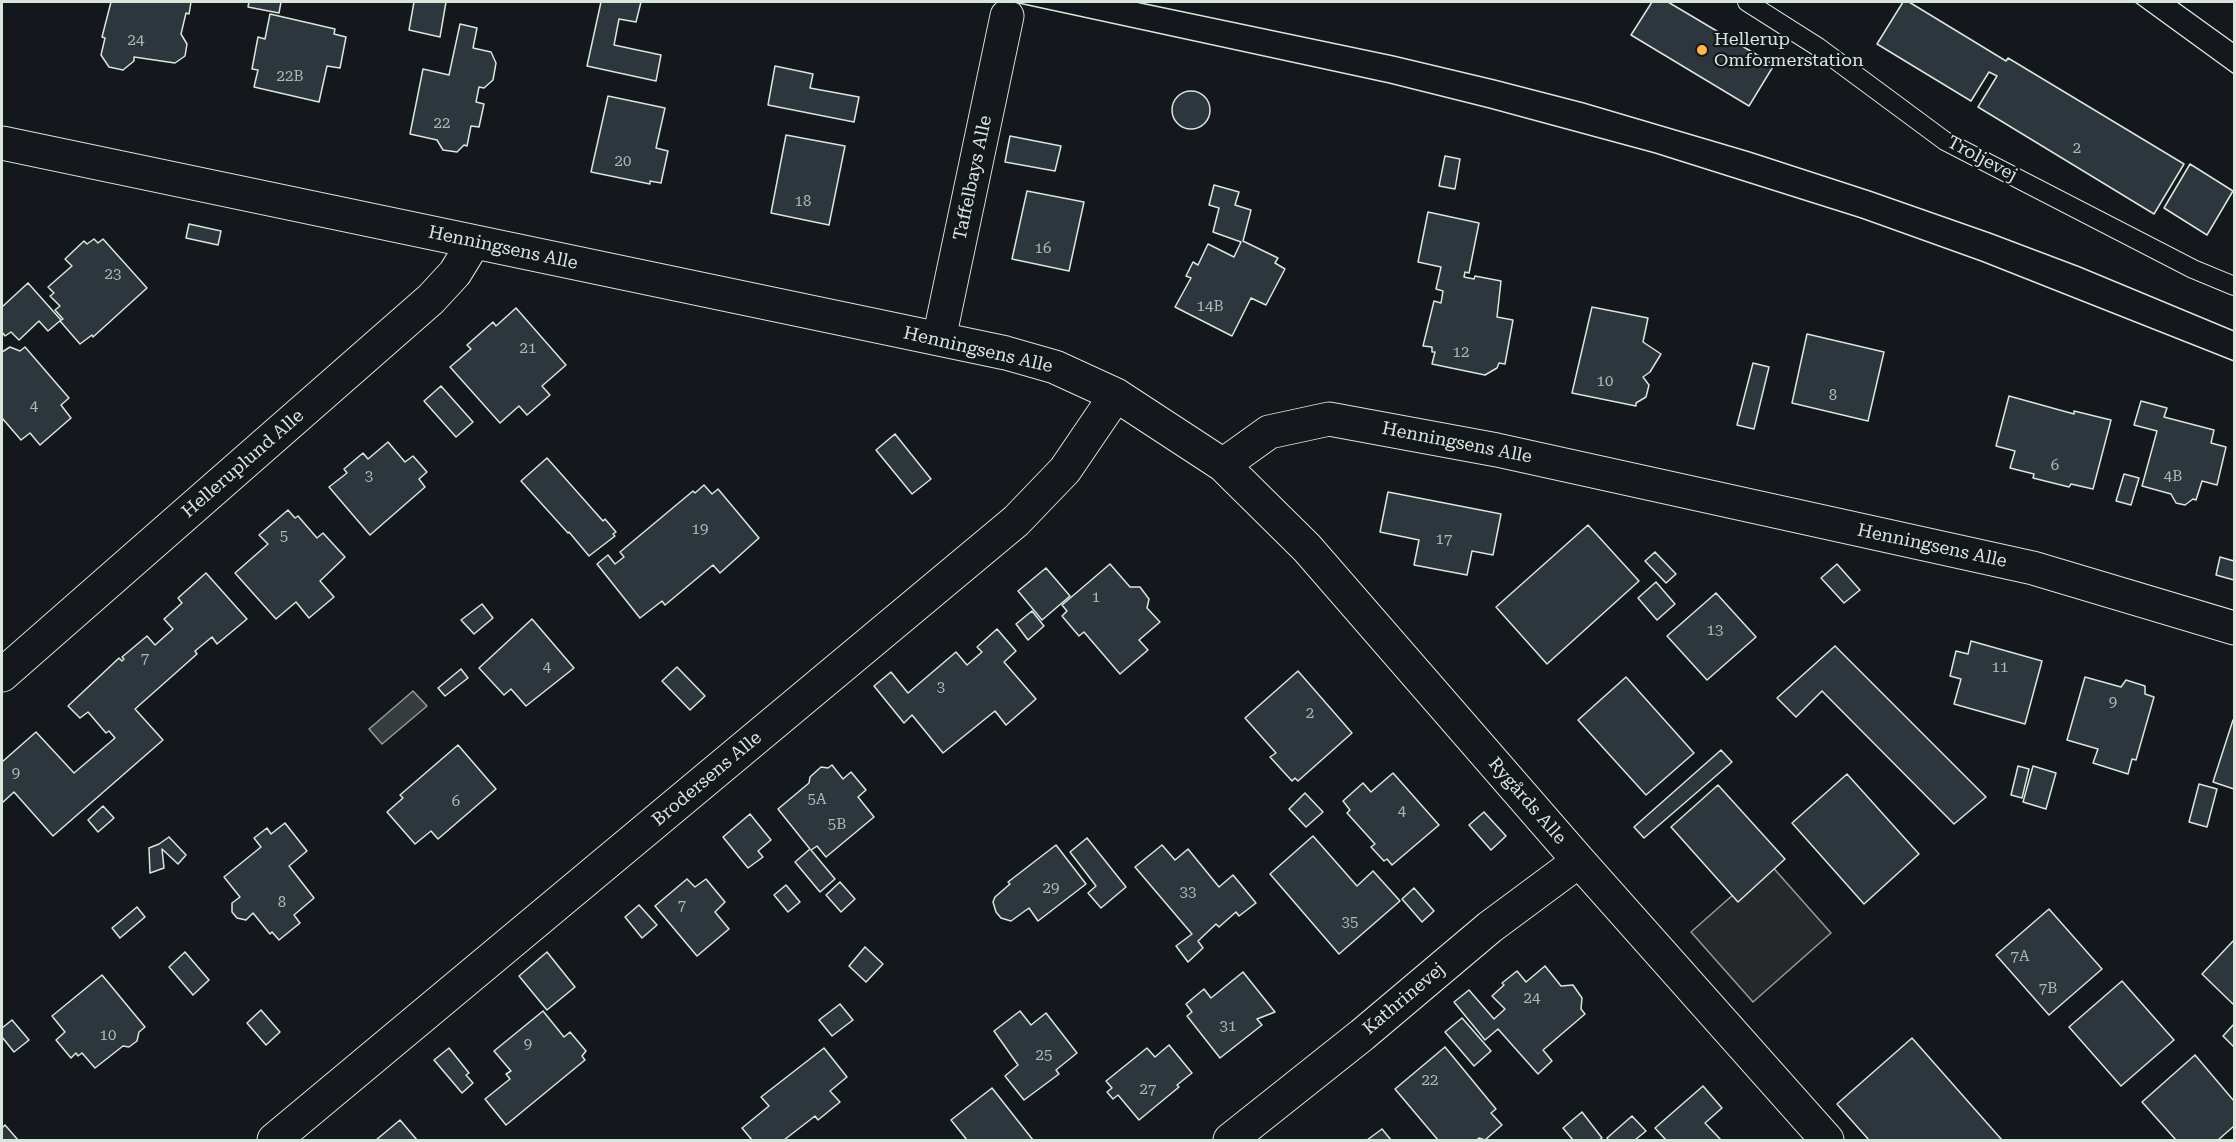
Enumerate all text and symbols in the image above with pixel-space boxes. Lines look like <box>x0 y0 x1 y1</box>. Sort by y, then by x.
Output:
place label: Hellerup Omformerstation <box>1714 29 1864 72</box>
house number: 24 <box>128 32 144 50</box>
marker: Hellerup Omformerstation <box>1695 43 1709 57</box>
house number: 22B <box>277 68 303 86</box>
street label: Taffelbays Alle <box>949 114 997 242</box>
house number: 22 <box>434 115 450 133</box>
street label: Troljevej <box>1943 132 2021 186</box>
house number: 2 <box>2073 140 2081 158</box>
house number: 20 <box>615 153 631 171</box>
house number: 18 <box>795 193 811 211</box>
street label: Henningsens Alle <box>426 222 580 274</box>
house number: 16 <box>1035 240 1051 258</box>
house number: 23 <box>105 266 121 284</box>
house number: 14B <box>1197 298 1223 316</box>
street label: Henningsens Alle <box>901 322 1055 378</box>
house number: 21 <box>520 340 536 358</box>
house number: 12 <box>1453 344 1469 362</box>
house number: 10 <box>1597 373 1613 391</box>
house number: 8 <box>1829 387 1837 405</box>
house number: 4 <box>30 398 38 416</box>
street label: Helleruplund Alle <box>178 405 308 523</box>
street label: Henningsens Alle <box>1380 418 1534 468</box>
house number: 6 <box>2051 457 2059 475</box>
house number: 3 <box>365 468 373 486</box>
house number: 4B <box>2164 468 2182 486</box>
street label: Henningsens Alle <box>1855 520 2009 572</box>
house number: 19 <box>692 521 708 539</box>
house number: 5 <box>280 528 288 546</box>
house number: 17 <box>1436 531 1452 549</box>
house number: 1 <box>1092 589 1100 607</box>
house number: 13 <box>1707 622 1723 640</box>
house number: 7 <box>141 650 149 668</box>
house number: 4 <box>543 659 551 677</box>
house number: 11 <box>1992 659 2008 677</box>
house number: 3 <box>937 679 945 697</box>
house number: 9 <box>2109 694 2117 712</box>
house number: 2 <box>1306 705 1314 723</box>
street label: Brodersens Alle <box>648 727 766 831</box>
street label: Rygårds Alle <box>1483 753 1571 849</box>
house number: 9 <box>12 765 20 783</box>
house number: 5A <box>808 791 826 809</box>
house number: 6 <box>452 793 460 811</box>
house number: 4 <box>1398 803 1406 821</box>
house number: 5B <box>828 816 846 834</box>
house number: 29 <box>1043 880 1059 898</box>
house number: 33 <box>1180 884 1196 902</box>
house number: 8 <box>278 894 286 912</box>
house number: 7 <box>678 897 686 915</box>
house number: 35 <box>1342 914 1358 932</box>
house number: 7A <box>2011 948 2029 966</box>
street label: Kathrinevej <box>1359 958 1449 1040</box>
house number: 7B <box>2039 980 2057 998</box>
house number: 24 <box>1524 990 1540 1008</box>
house number: 31 <box>1220 1018 1236 1036</box>
house number: 10 <box>100 1027 116 1045</box>
house number: 9 <box>524 1036 532 1054</box>
house number: 25 <box>1036 1047 1052 1065</box>
house number: 22 <box>1422 1072 1438 1090</box>
house number: 27 <box>1140 1081 1156 1099</box>

